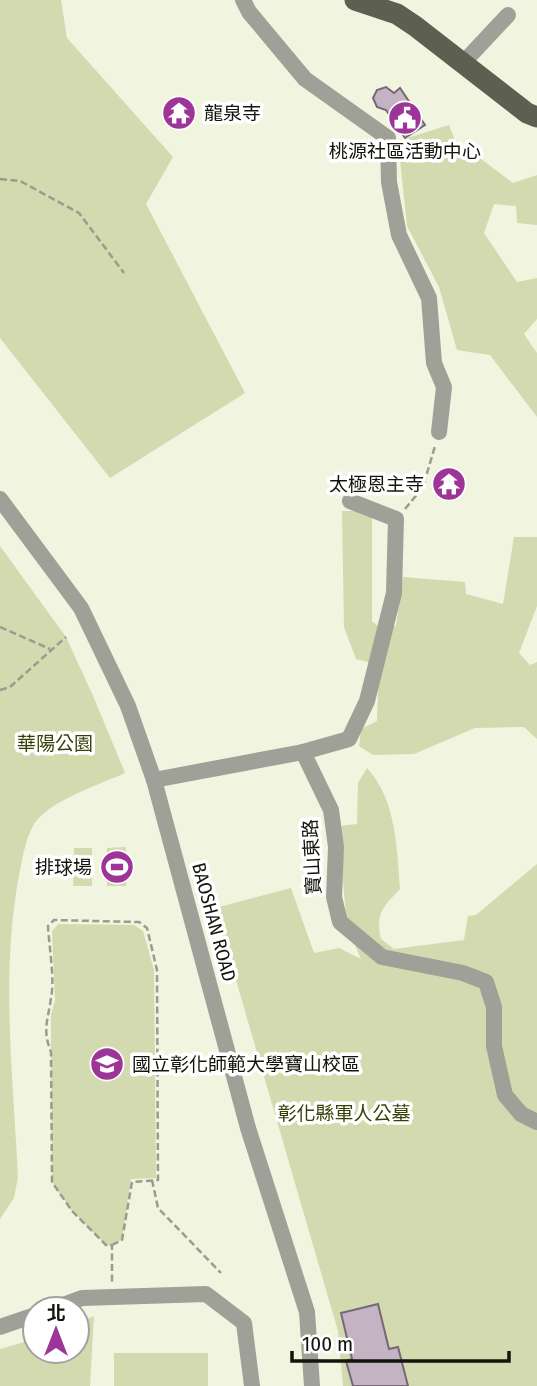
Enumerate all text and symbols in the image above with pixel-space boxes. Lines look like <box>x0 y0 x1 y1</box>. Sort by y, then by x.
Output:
temple icon: 龍泉寺 <box>160 94 198 132</box>
public building icon: 桃源社區活動中心 <box>386 99 424 137</box>
place label: 龍泉寺 <box>204 102 261 125</box>
place label: 桃源社區活動中心 <box>329 140 481 163</box>
temple icon: 太極恩主寺 <box>430 465 468 503</box>
place label: 太極恩主寺 <box>329 473 424 496</box>
park label: 華陽公園 <box>17 732 93 755</box>
street label: 寶山東路 <box>299 818 325 896</box>
sports icon: 排球場 <box>98 848 136 886</box>
place label: 排球場 <box>35 856 92 879</box>
street label: BAOSHAN ROAD <box>187 860 241 984</box>
school or university icon: 國立彰化師範大學寶山校區 <box>88 1045 126 1083</box>
place label: 國立彰化師範大學寶山校區 <box>132 1053 360 1076</box>
park label: 彰化縣軍人公墓 <box>277 1102 411 1125</box>
north arrow <box>21 1295 91 1365</box>
text: 北 <box>46 1302 66 1325</box>
scale bar <box>292 1320 509 1364</box>
text: 100 m <box>302 1331 353 1357</box>

